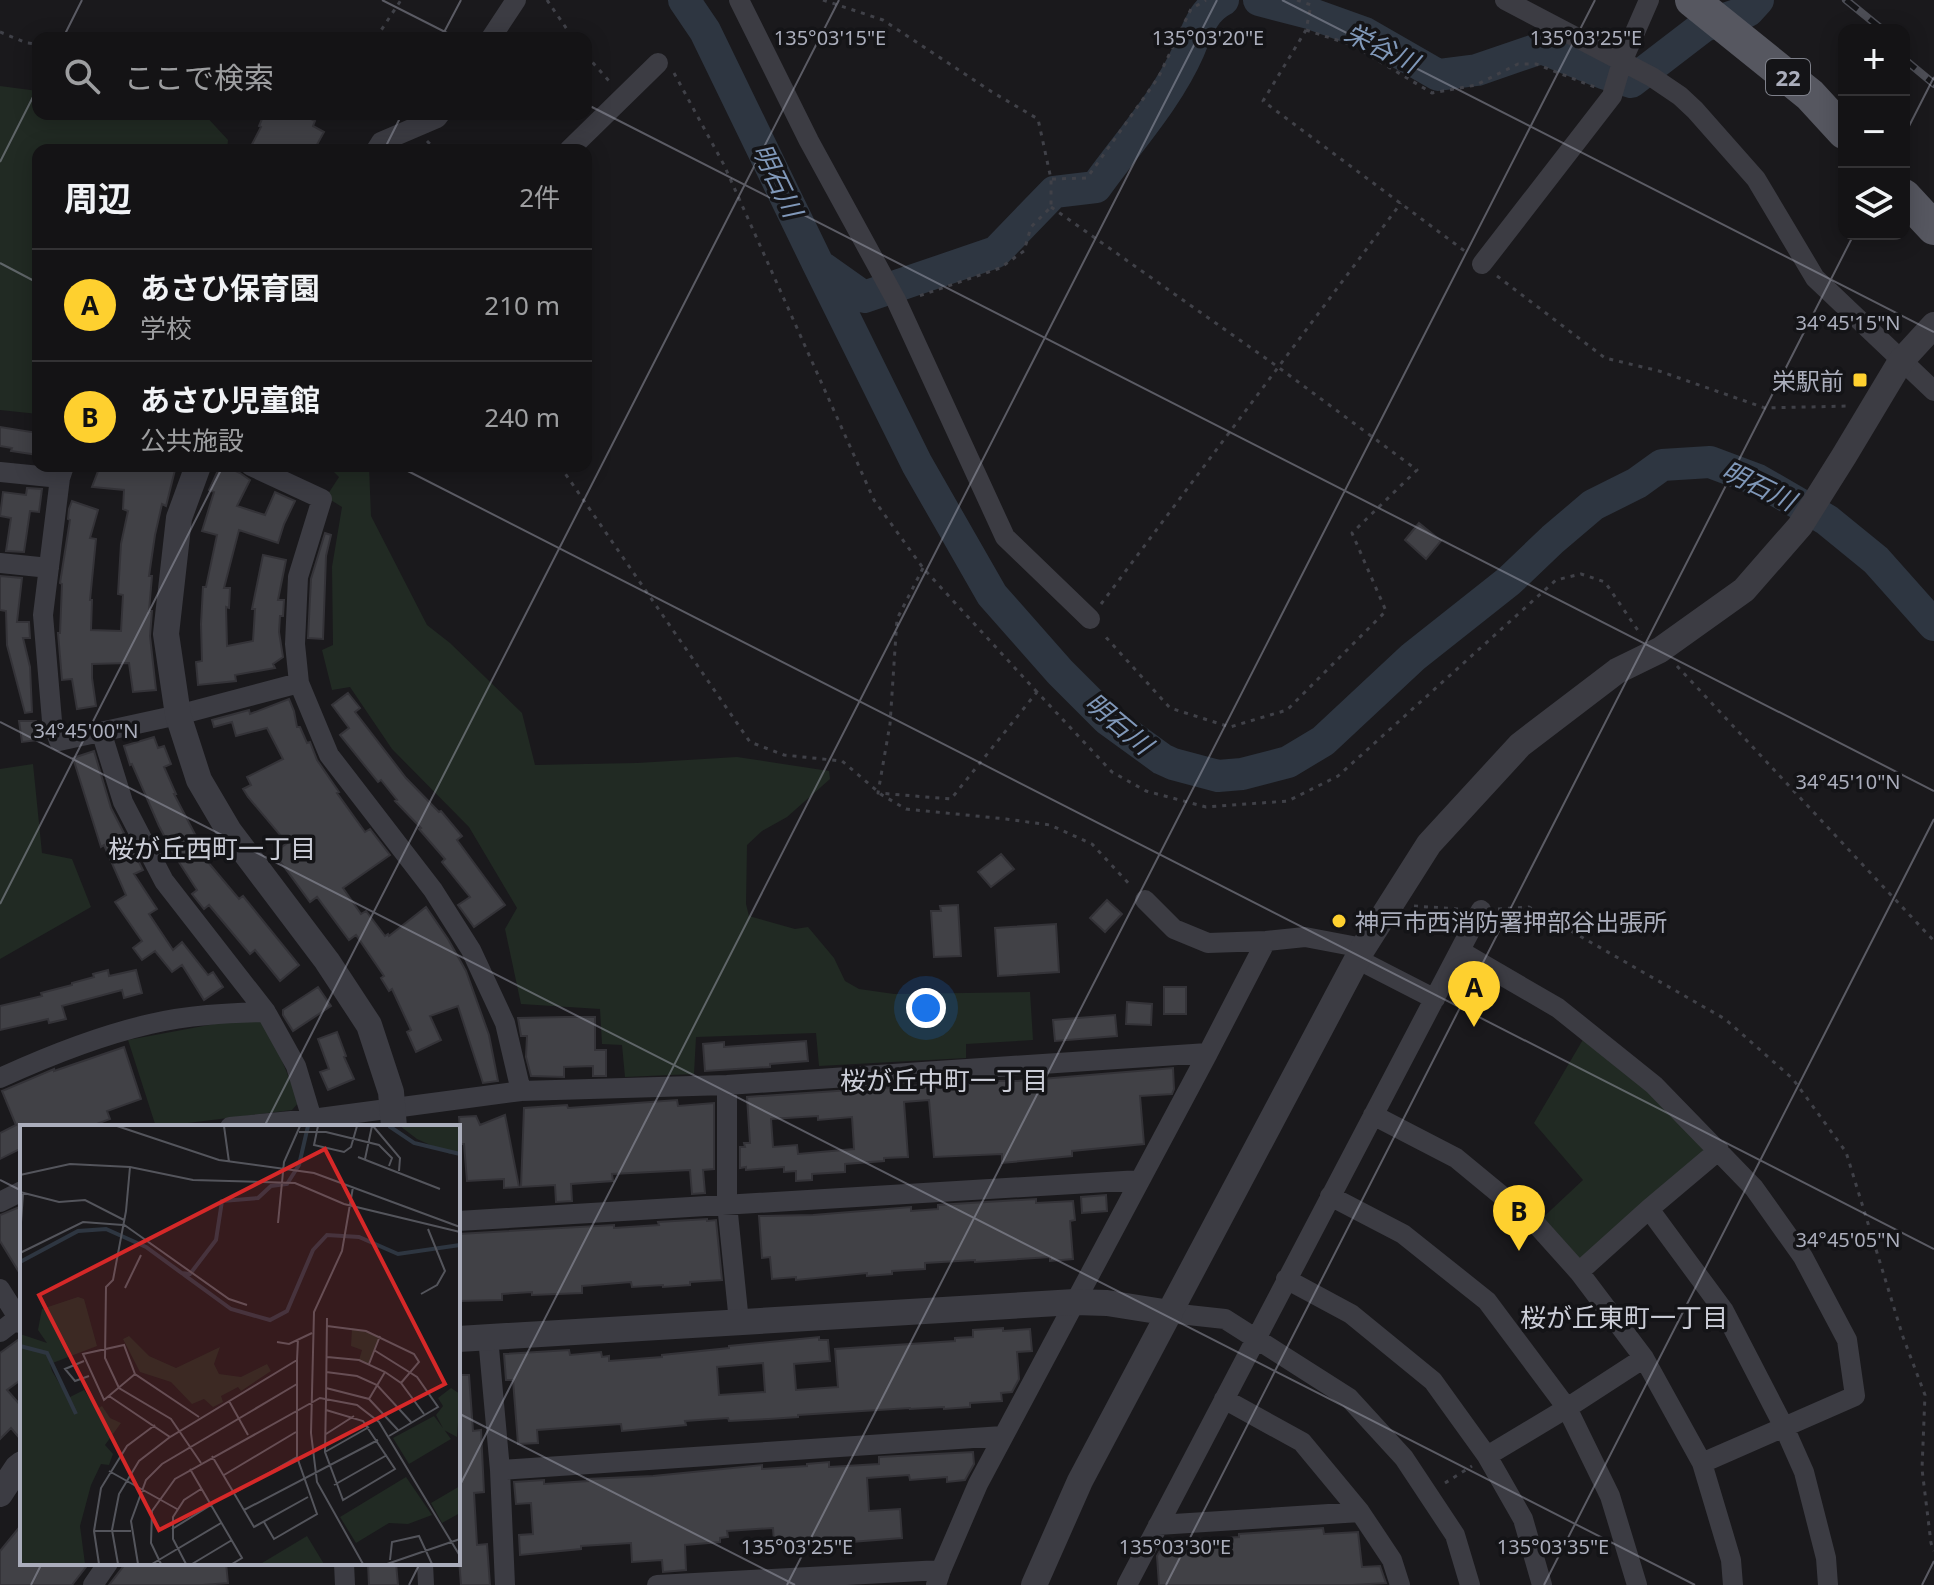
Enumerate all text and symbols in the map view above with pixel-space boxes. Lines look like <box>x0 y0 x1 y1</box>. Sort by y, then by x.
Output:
water label: 栄谷川 <box>1339 14 1428 82</box>
text: 135°03'15"E <box>774 24 886 51</box>
text: 135°03'20"E <box>1152 24 1264 51</box>
text: 135°03'25"E <box>1530 24 1642 51</box>
map controls <box>1838 24 1910 240</box>
button: + <box>1838 24 1910 96</box>
search box <box>32 32 592 120</box>
icon: search <box>60 54 104 98</box>
text: ここで検索 <box>124 57 274 98</box>
road number: 22 <box>1766 59 1810 95</box>
button: − <box>1838 96 1910 168</box>
water label: 明石川 <box>745 137 813 226</box>
button: layers <box>1838 168 1910 240</box>
text: 周辺 <box>64 175 132 221</box>
text: 2件 <box>519 179 560 215</box>
text: あさひ保育園 <box>140 267 320 308</box>
text: A <box>81 287 99 323</box>
text: 210 m <box>484 287 560 323</box>
text: 34°45'15"N <box>1795 309 1901 336</box>
text: 学校 <box>140 310 192 346</box>
place label: 栄駅前 <box>1772 364 1844 397</box>
marker: 栄駅前 <box>1851 371 1869 389</box>
text: あさひ児童館 <box>140 379 320 420</box>
text: B <box>81 399 99 435</box>
text: 240 m <box>484 399 560 435</box>
text: 公共施設 <box>140 422 244 458</box>
water label: 明石川 <box>1716 452 1805 520</box>
water label: 明石川 <box>1078 684 1163 764</box>
text: 34°45'00"N <box>33 717 139 744</box>
text: 34°45'10"N <box>1795 768 1901 795</box>
district label: 桜が丘西町一丁目 <box>108 830 316 866</box>
place label: 神戸市西消防署押部谷出張所 <box>1355 905 1667 938</box>
marker: 神戸市西消防署押部谷出張所 <box>1330 912 1348 930</box>
pin: A <box>1448 961 1500 1027</box>
your location <box>906 988 946 1028</box>
district label: 桜が丘中町一丁目 <box>840 1062 1048 1098</box>
inset map <box>20 1125 460 1565</box>
pin: B <box>1493 1185 1545 1251</box>
text: 34°45'05"N <box>1795 1226 1901 1253</box>
district label: 桜が丘東町一丁目 <box>1520 1299 1728 1335</box>
text: 135°03'25"E <box>741 1533 853 1560</box>
text: 135°03'30"E <box>1119 1533 1231 1560</box>
text: 135°03'35"E <box>1497 1533 1609 1560</box>

